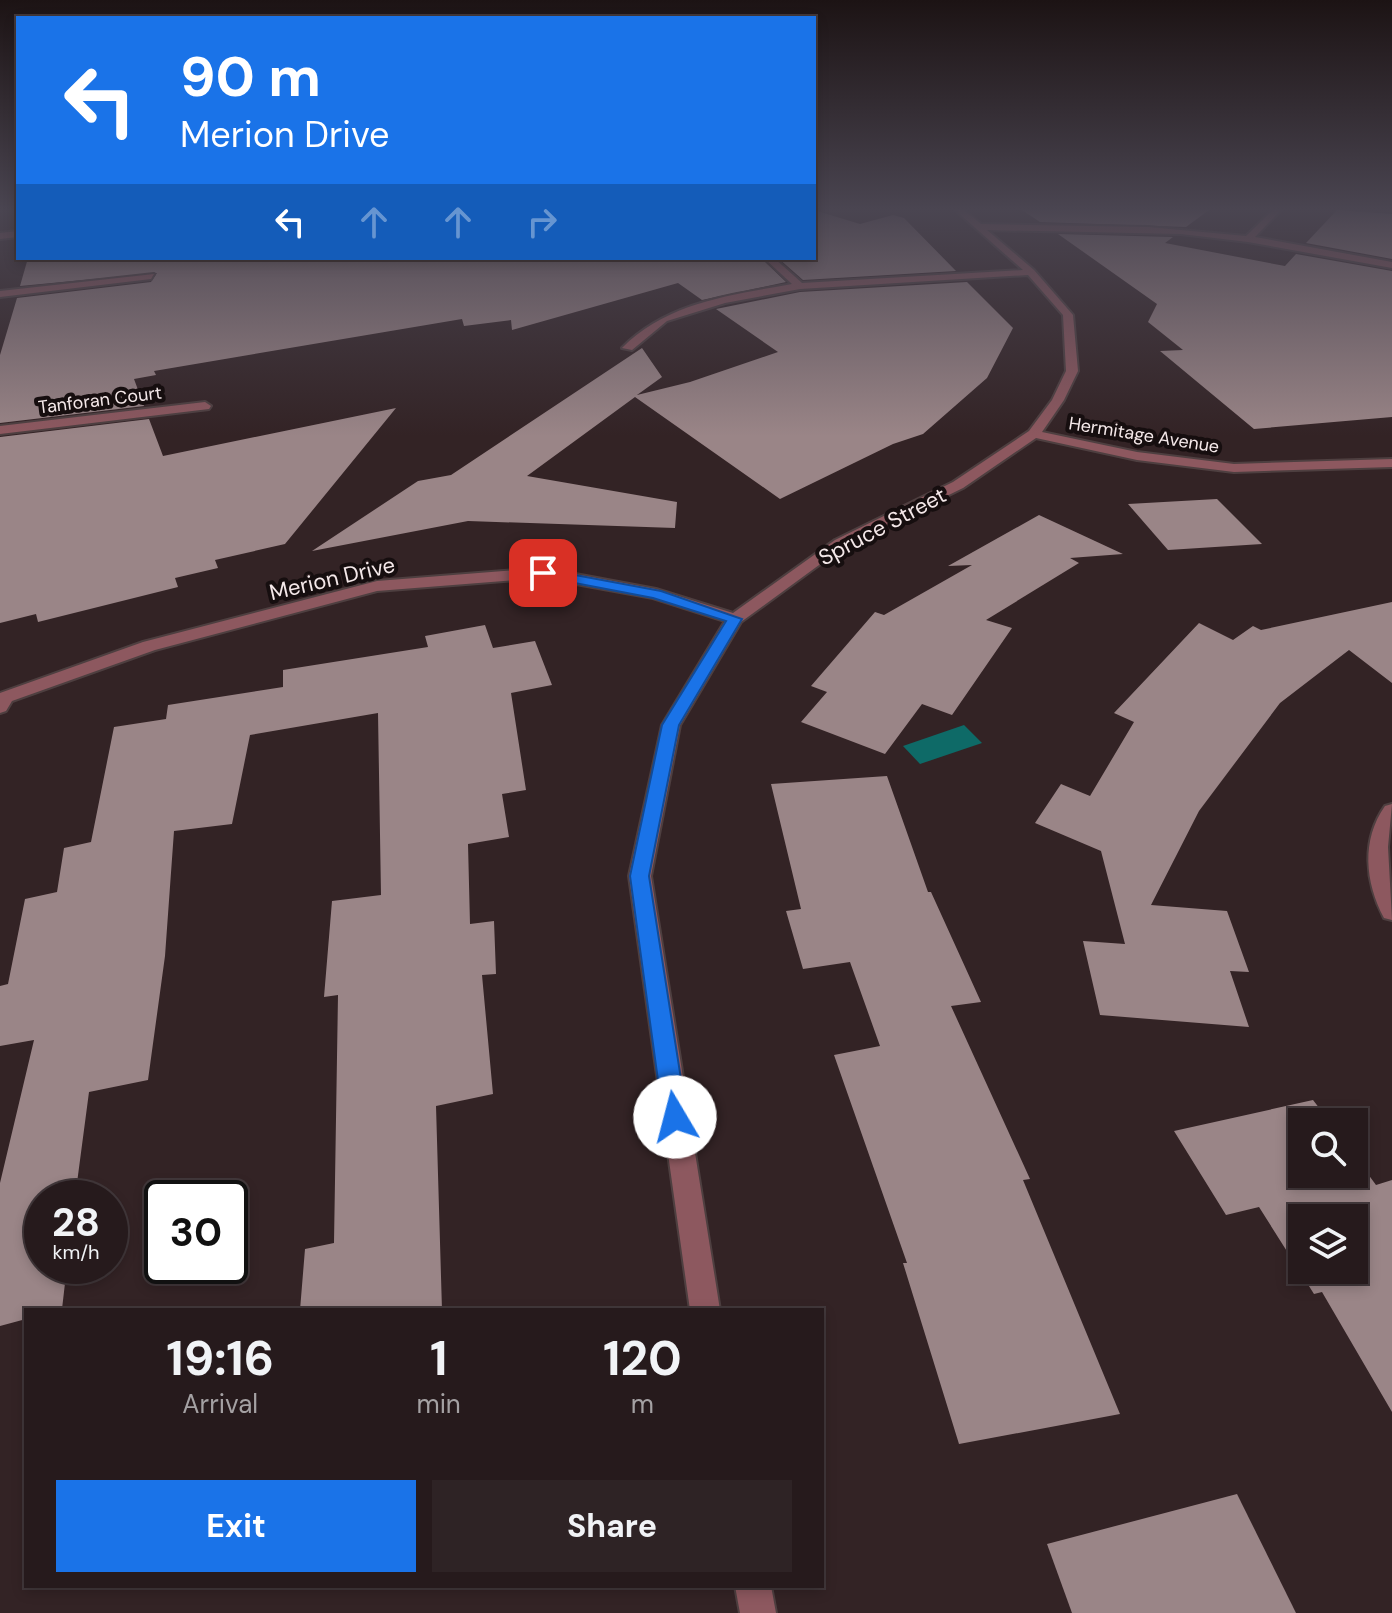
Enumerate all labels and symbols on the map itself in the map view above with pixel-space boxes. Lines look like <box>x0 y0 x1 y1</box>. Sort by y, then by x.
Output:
street label: Tanforan Court <box>37 381 163 419</box>
street label: Hermitage Avenue <box>1067 411 1221 459</box>
street label: Spruce Street <box>813 481 951 572</box>
pin <box>509 539 577 607</box>
street label: Merion Drive <box>266 550 398 607</box>
position arrow <box>633 1075 717 1159</box>
speed limit sign: 30 <box>144 1180 248 1284</box>

